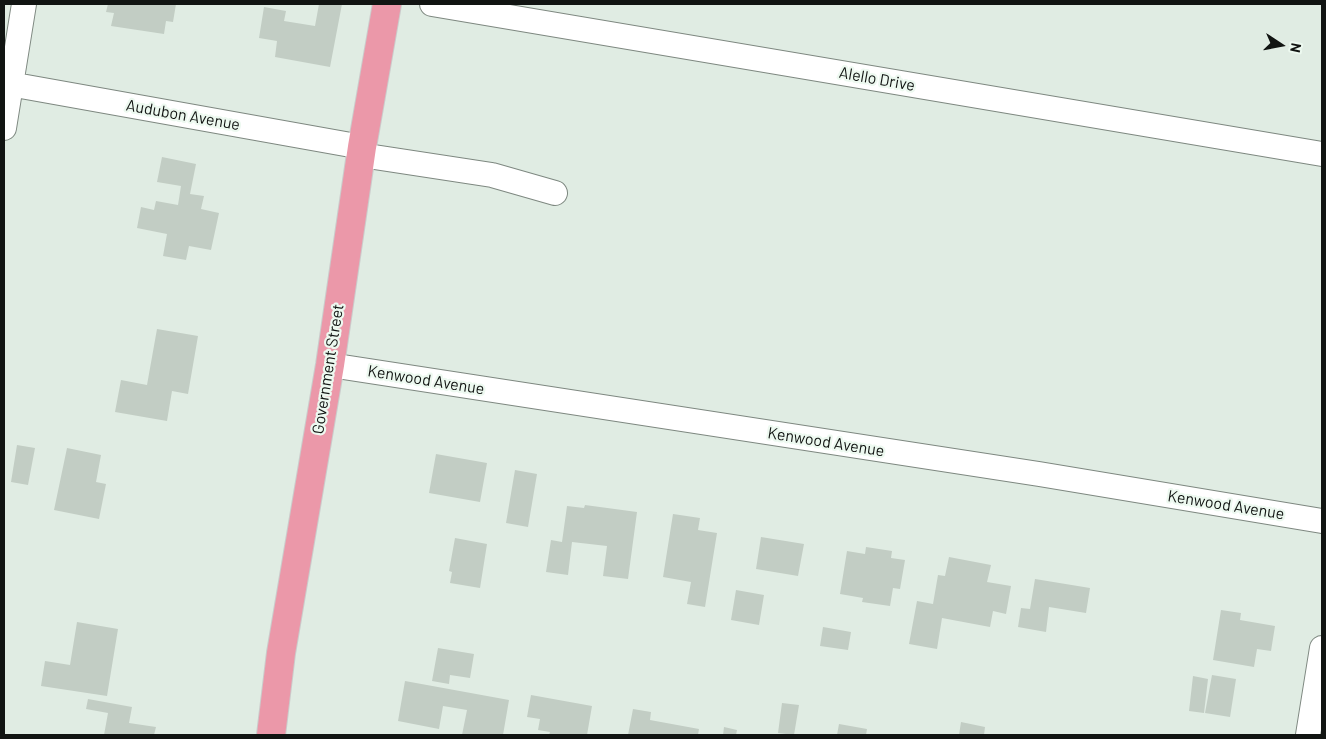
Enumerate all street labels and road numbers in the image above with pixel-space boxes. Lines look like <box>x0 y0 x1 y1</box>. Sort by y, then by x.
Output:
street label: Alello Drive <box>837 63 917 95</box>
street label: Audubon Avenue <box>124 96 242 134</box>
street label: Government Street <box>308 303 348 435</box>
street label: Kenwood Avenue <box>366 361 486 399</box>
street label: Kenwood Avenue <box>766 423 886 461</box>
street label: Kenwood Avenue <box>1166 486 1286 524</box>

